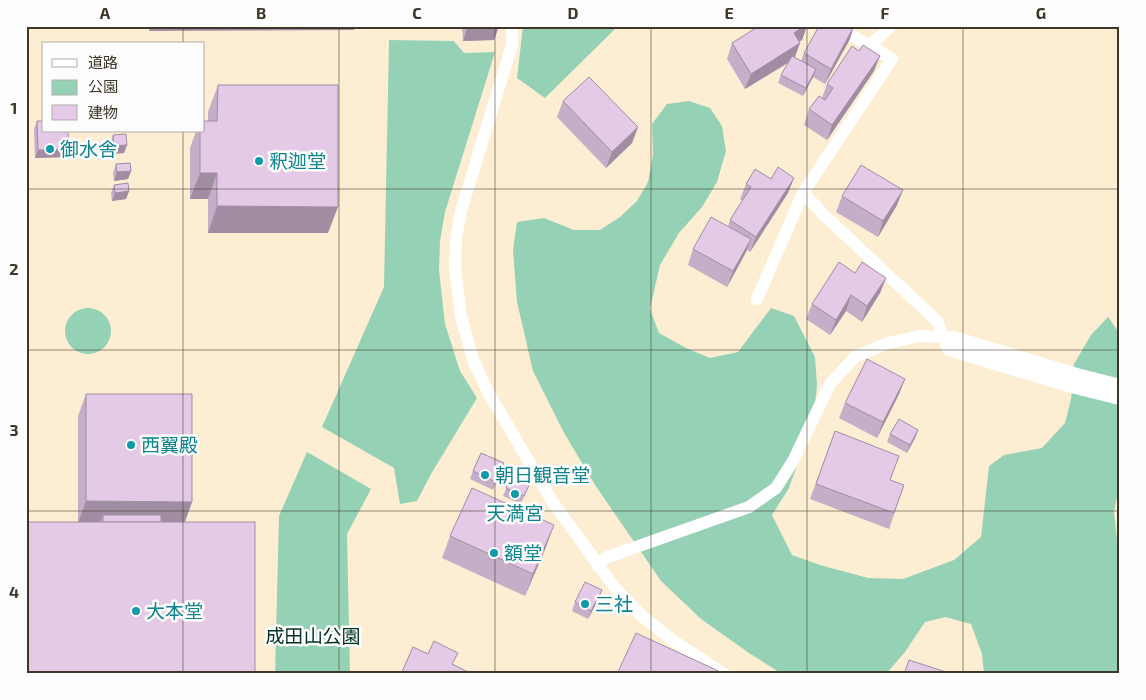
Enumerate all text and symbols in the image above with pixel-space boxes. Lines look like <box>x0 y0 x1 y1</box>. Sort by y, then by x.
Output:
text: A <box>100 3 111 22</box>
text: B <box>256 3 266 22</box>
text: C <box>412 3 422 22</box>
text: D <box>568 3 579 22</box>
text: E <box>724 3 734 22</box>
text: F <box>881 3 890 22</box>
text: G <box>1036 3 1046 22</box>
legend <box>42 42 205 132</box>
text: 道路 <box>88 53 118 71</box>
text: 公園 <box>88 77 118 95</box>
text: 1 <box>11 98 17 117</box>
text: 建物 <box>88 103 118 121</box>
place label: 御水舎 <box>60 137 117 160</box>
marker: 御水舎 <box>44 143 56 155</box>
place label: 釈迦堂 <box>269 149 326 172</box>
marker: 釈迦堂 <box>253 155 265 167</box>
text: 2 <box>9 259 19 278</box>
text: 3 <box>9 420 19 439</box>
place label: 西翼殿 <box>141 433 198 456</box>
marker: 西翼殿 <box>125 439 137 451</box>
place label: 朝日観音堂 <box>495 463 590 486</box>
marker: 朝日観音堂 <box>479 469 491 481</box>
marker: 天満宮 <box>509 488 521 500</box>
place label: 天満宮 <box>486 501 544 524</box>
place label: 額堂 <box>504 541 542 564</box>
marker: 額堂 <box>488 547 500 559</box>
text: 4 <box>9 582 19 601</box>
place label: 三社 <box>595 592 633 615</box>
marker: 三社 <box>579 598 591 610</box>
place label: 大本堂 <box>146 599 203 622</box>
marker: 大本堂 <box>130 605 142 617</box>
park label: 成田山公園 <box>265 624 361 647</box>

